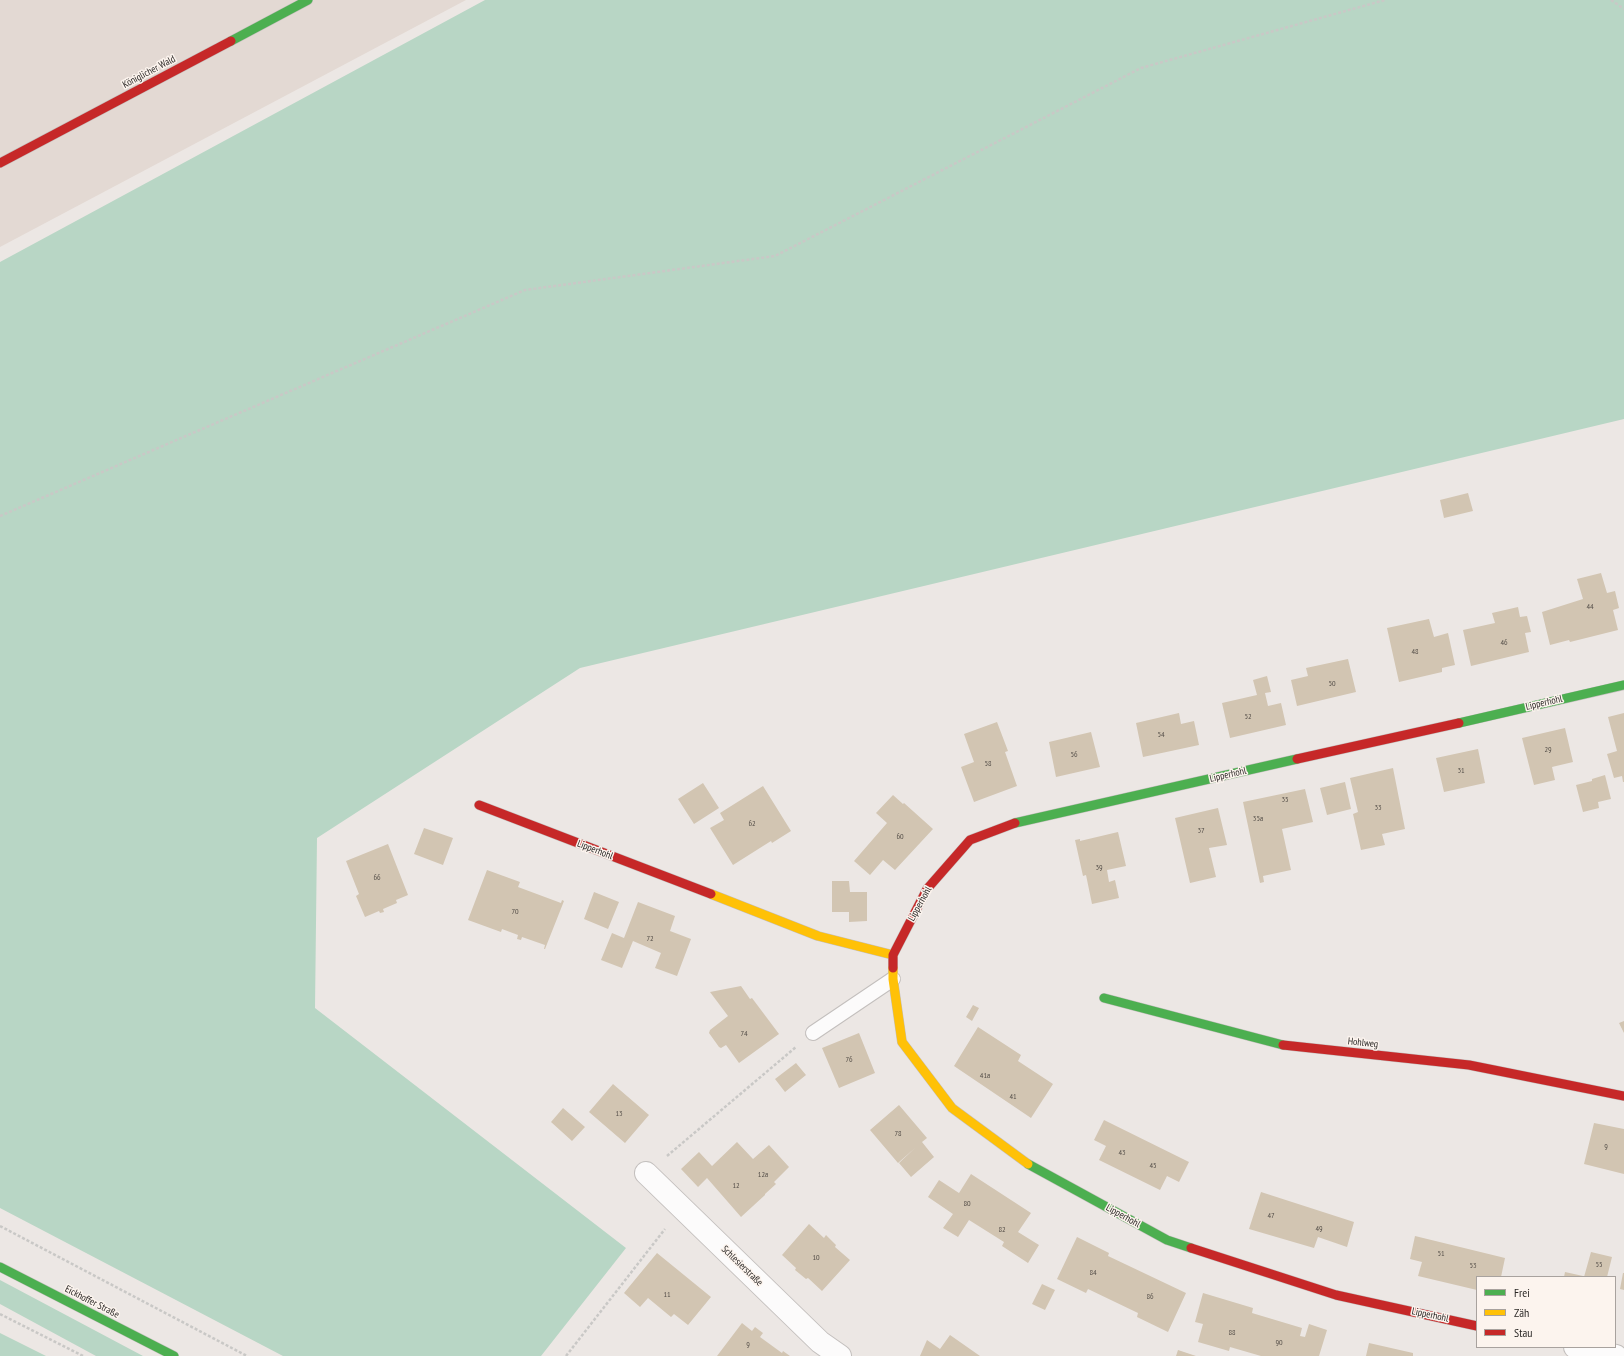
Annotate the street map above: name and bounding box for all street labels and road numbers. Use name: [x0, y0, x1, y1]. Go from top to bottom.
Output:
street label: Königlicher Wald: [120, 53, 178, 91]
street label: Lipperhohl: [1524, 693, 1564, 713]
street label: Lipperhohl: [1208, 765, 1248, 785]
street label: Lipperhohl: [575, 838, 615, 862]
street label: Lipperhohl: [906, 885, 934, 923]
street label: Hohlweg: [1347, 1035, 1379, 1051]
street label: Lipperhohl: [1104, 1202, 1142, 1230]
street label: Schlesierstraße: [719, 1243, 765, 1289]
street label: Eickhoffer Straße: [63, 1283, 121, 1321]
street label: Lipperhohl: [1410, 1305, 1450, 1325]

